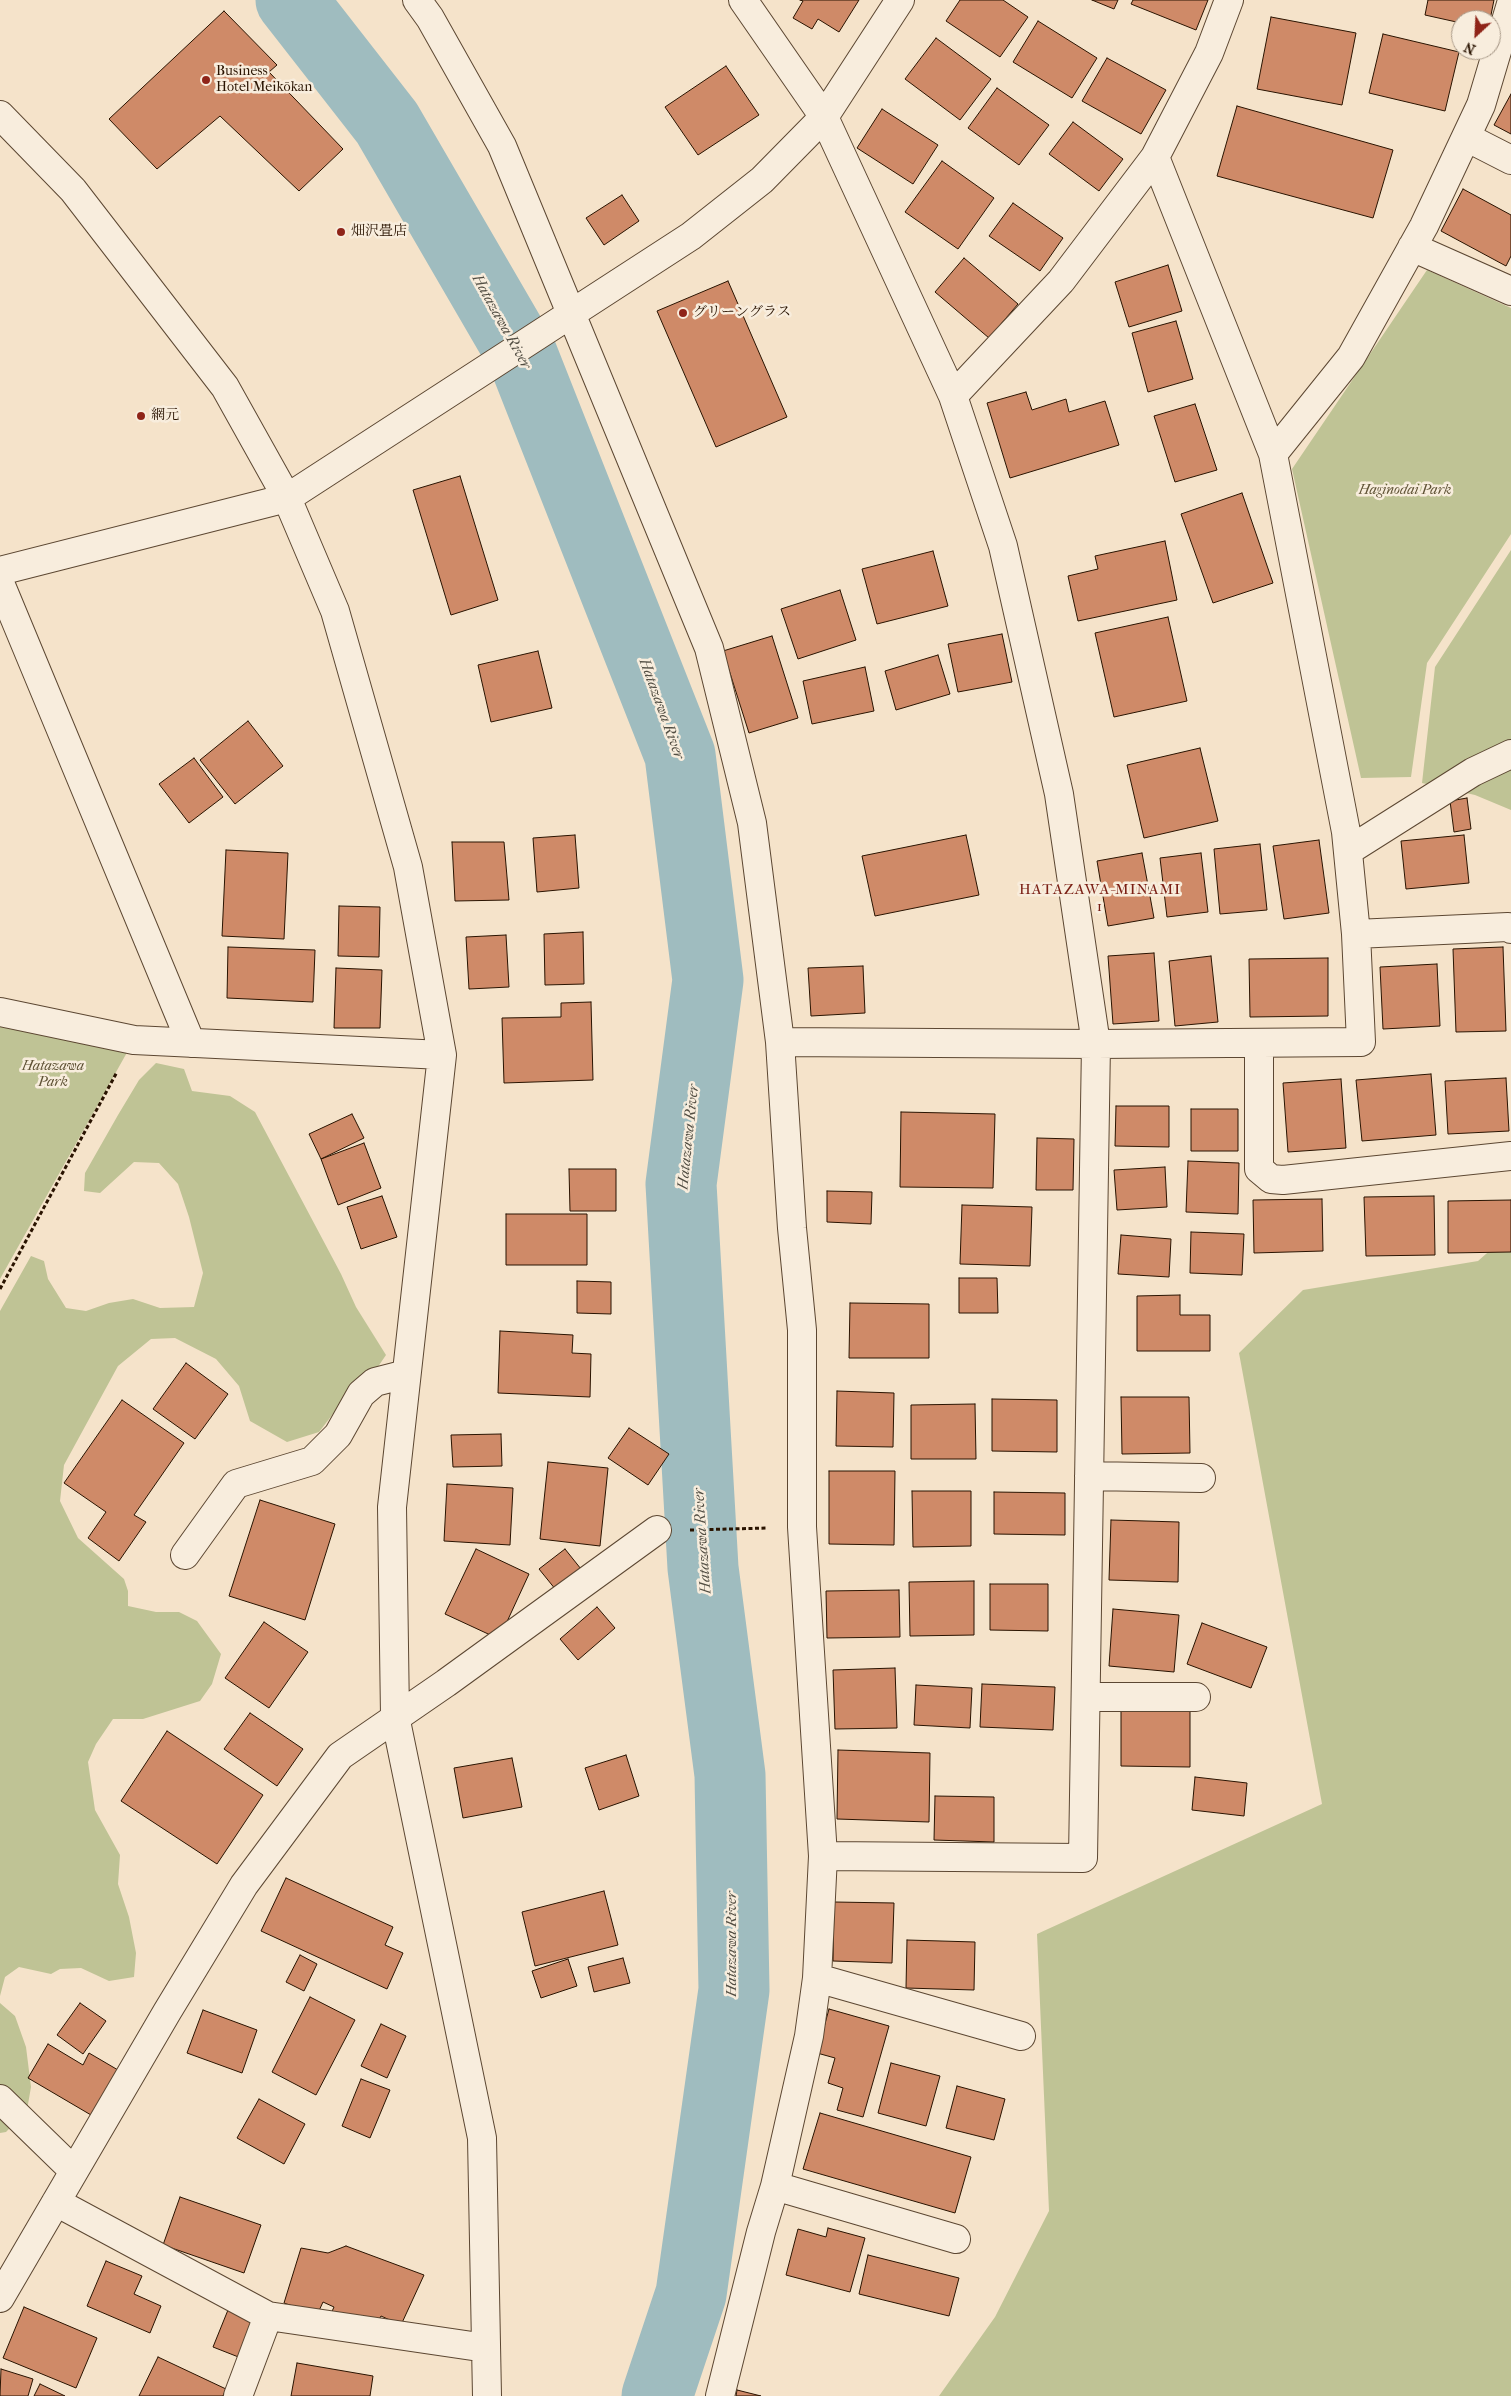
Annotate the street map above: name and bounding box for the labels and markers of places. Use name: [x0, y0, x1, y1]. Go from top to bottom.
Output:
place label: Business Hotel Meikōkan: [216, 64, 312, 96]
marker: Business Hotel Meikōkan: [200, 74, 212, 86]
place label: 畑沢畳店: [351, 224, 407, 240]
marker: 畑沢畳店: [335, 226, 347, 238]
place label: グリーングラス: [693, 305, 791, 321]
marker: グリーングラス: [677, 307, 689, 319]
place label: 網元: [151, 408, 179, 424]
marker: 網元: [135, 410, 147, 422]

